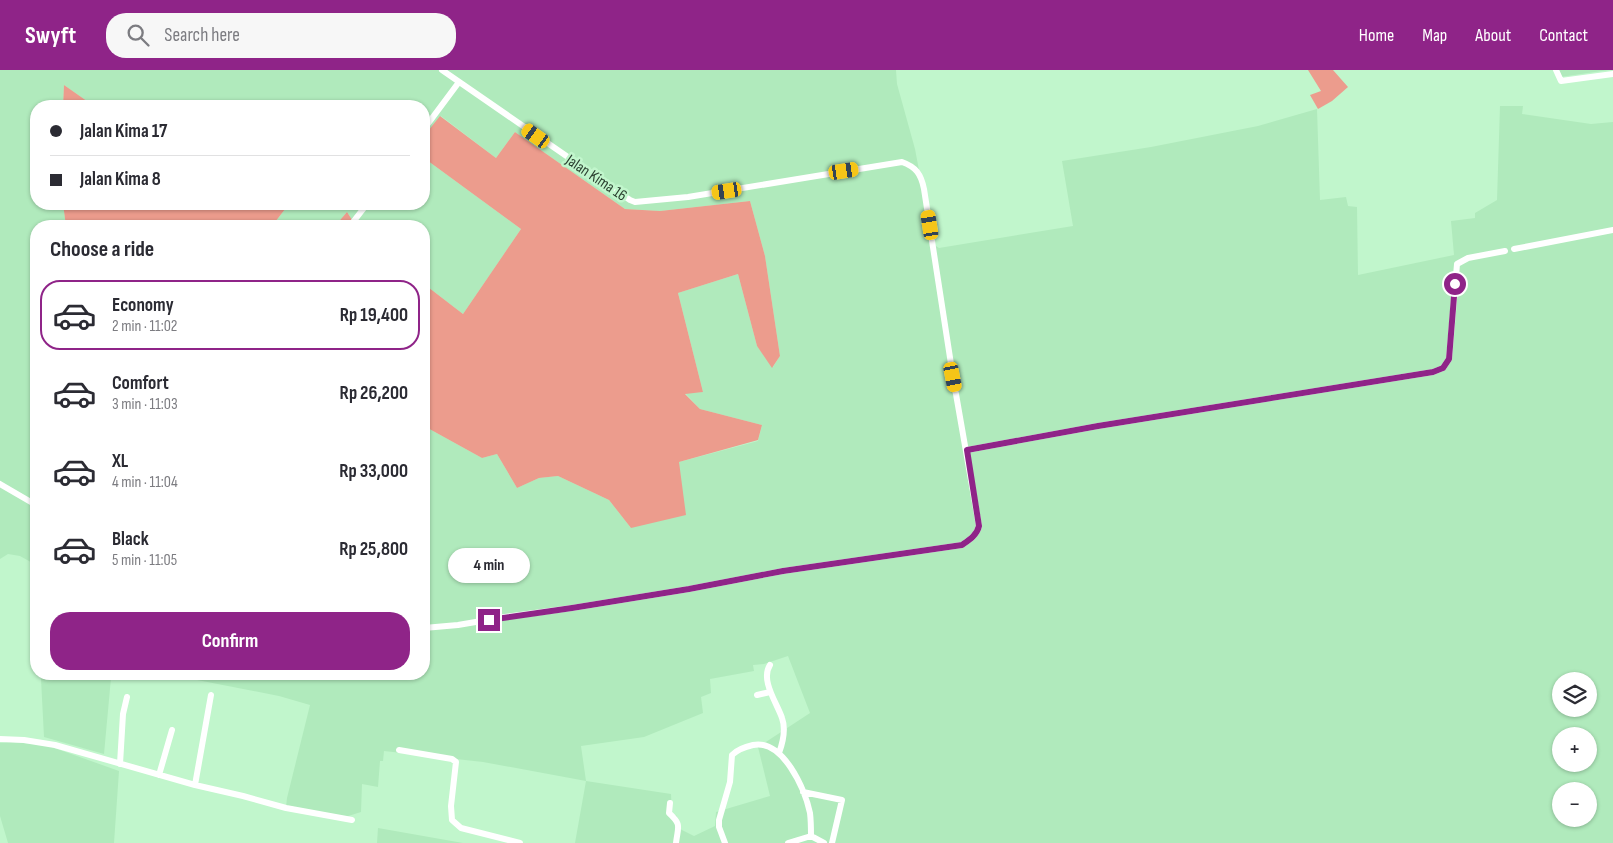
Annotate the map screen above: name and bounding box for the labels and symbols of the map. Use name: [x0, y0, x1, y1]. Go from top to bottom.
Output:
car: [519, 121, 552, 151]
street label: Jalan Kima 16: [561, 150, 630, 206]
car: [828, 161, 859, 181]
car: [711, 181, 742, 201]
car: [920, 209, 939, 241]
route start: [1444, 273, 1466, 295]
car: [942, 361, 963, 393]
callout: 4 min: [448, 548, 530, 582]
route end: [478, 609, 500, 631]

